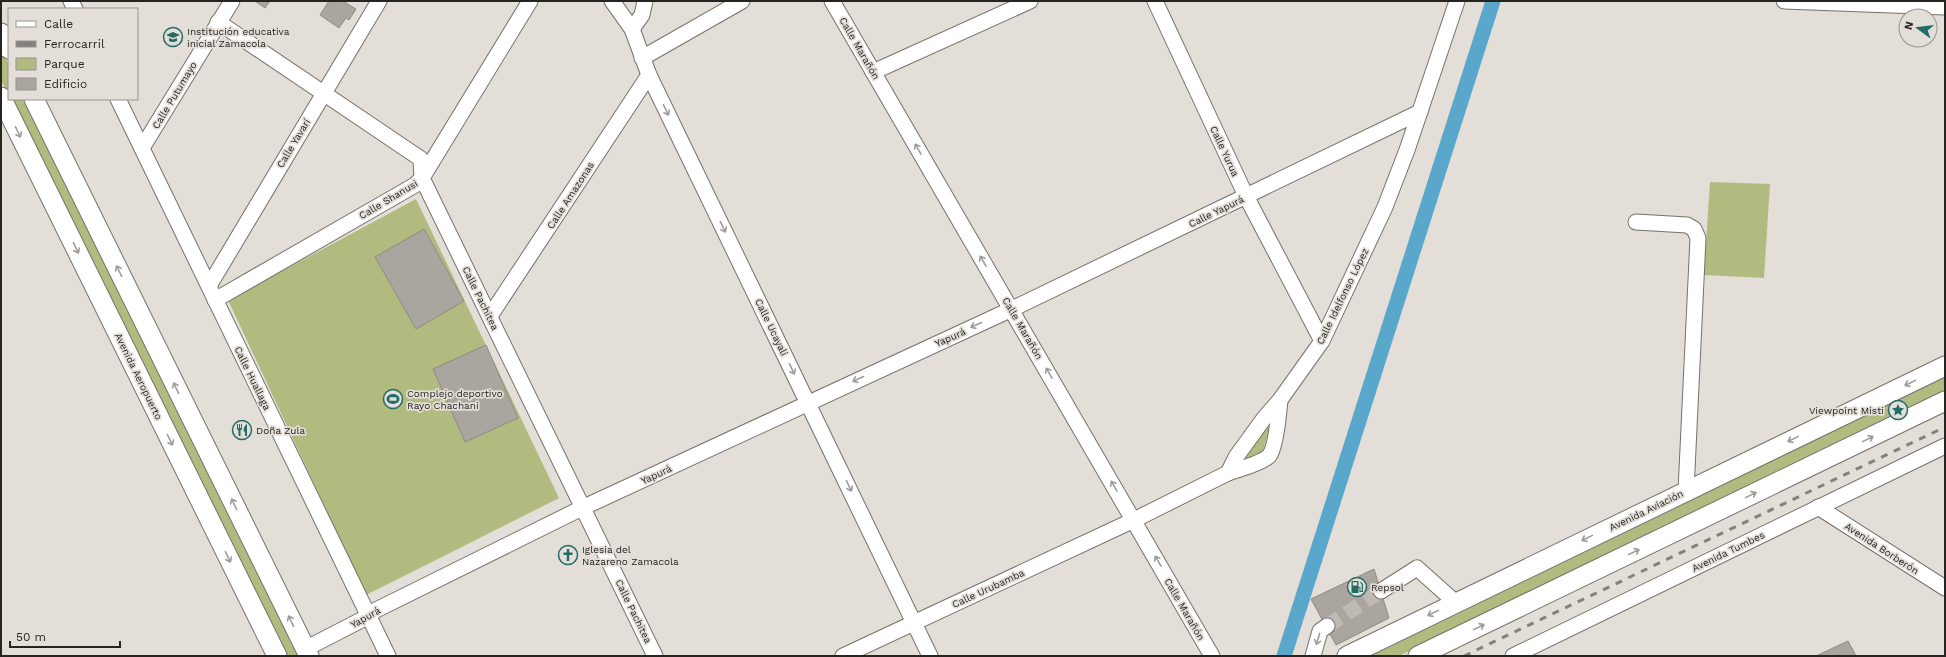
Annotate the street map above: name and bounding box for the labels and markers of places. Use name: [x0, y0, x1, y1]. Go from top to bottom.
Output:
school or university icon: Institución educativa inicial Zamacola: [162, 26, 184, 48]
place label: Institución educativa inicial Zamacola: [187, 26, 290, 49]
sports icon: Complejo deportivo Rayo Chachani: [382, 388, 404, 410]
place label: Complejo deportivo Rayo Chachani: [407, 388, 503, 411]
place icon: Viewpoint Misti: [1887, 399, 1909, 421]
place label: Viewpoint Misti: [1809, 405, 1884, 416]
restaurant icon: Doña Zula: [231, 419, 253, 441]
place label: Doña Zula: [256, 425, 306, 436]
church icon: Iglesia del Nazareno Zamacola: [557, 544, 579, 566]
place label: Iglesia del Nazareno Zamacola: [582, 544, 679, 567]
fuel station icon: Repsol: [1346, 576, 1368, 598]
place label: Repsol: [1371, 582, 1404, 593]

